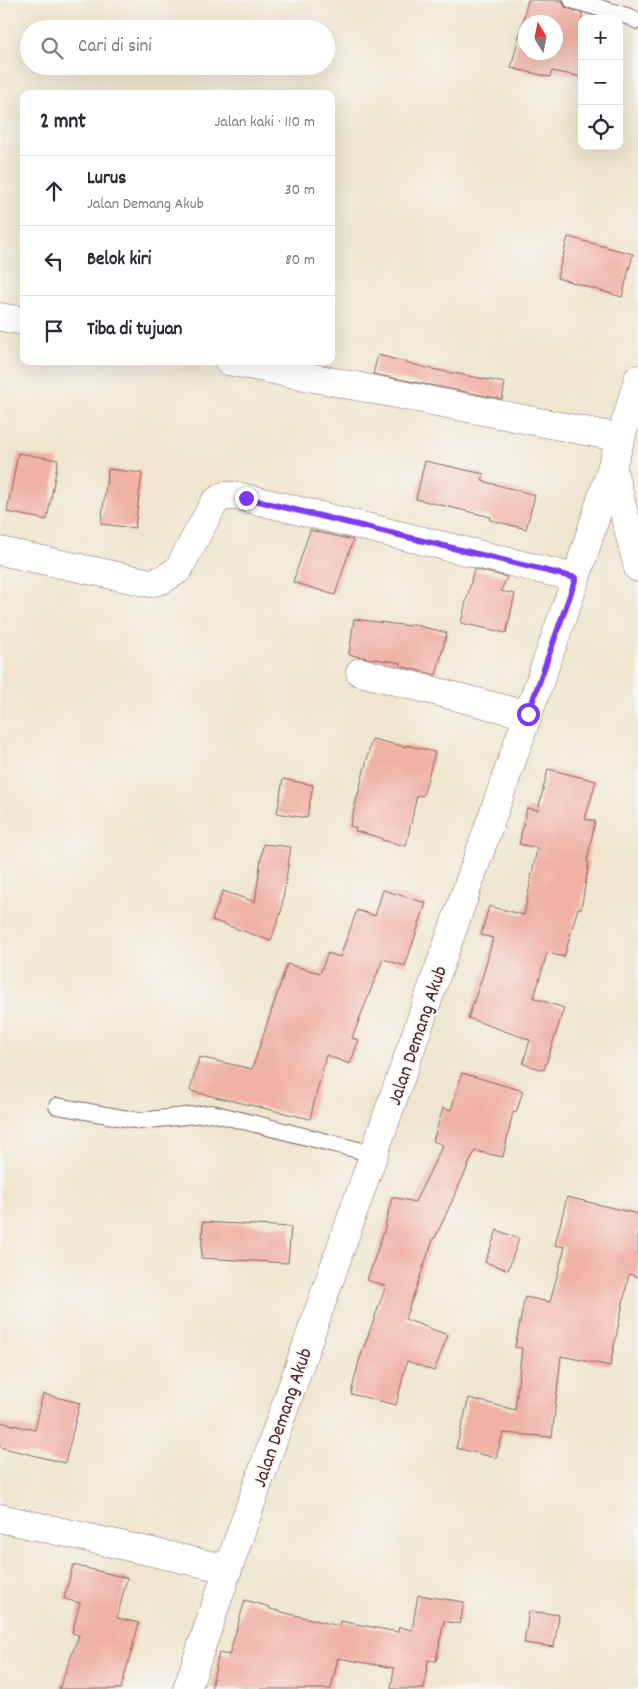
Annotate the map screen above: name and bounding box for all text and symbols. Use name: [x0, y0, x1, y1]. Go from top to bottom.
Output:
north arrow: [518, 15, 563, 60]
map controls: [578, 15, 623, 150]
button: +: [578, 15, 623, 60]
search box: [20, 20, 335, 75]
icon: search: [38, 34, 66, 62]
text: Cari di sini: [78, 34, 152, 61]
button: −: [578, 60, 623, 105]
button: locate: [578, 105, 623, 150]
text: 2 mnt: [40, 108, 86, 138]
text: Jalan kaki · 110 m: [214, 111, 315, 134]
text: Lurus: [87, 166, 126, 193]
icon: ahead: [40, 177, 68, 205]
text: 30 m: [285, 179, 315, 202]
text: Jalan Demang Akub: [87, 193, 204, 216]
icon: left: [40, 247, 68, 275]
text: Belok kiri: [87, 247, 151, 274]
text: 80 m: [285, 249, 315, 272]
icon: arrive: [40, 317, 68, 345]
text: Tiba di tujuan: [87, 317, 182, 344]
route end: [235, 487, 258, 510]
route start: [517, 703, 540, 726]
street label: Jalan Demang Akub: [382, 962, 456, 1109]
street label: Jalan Demang Akub: [247, 1344, 321, 1491]

